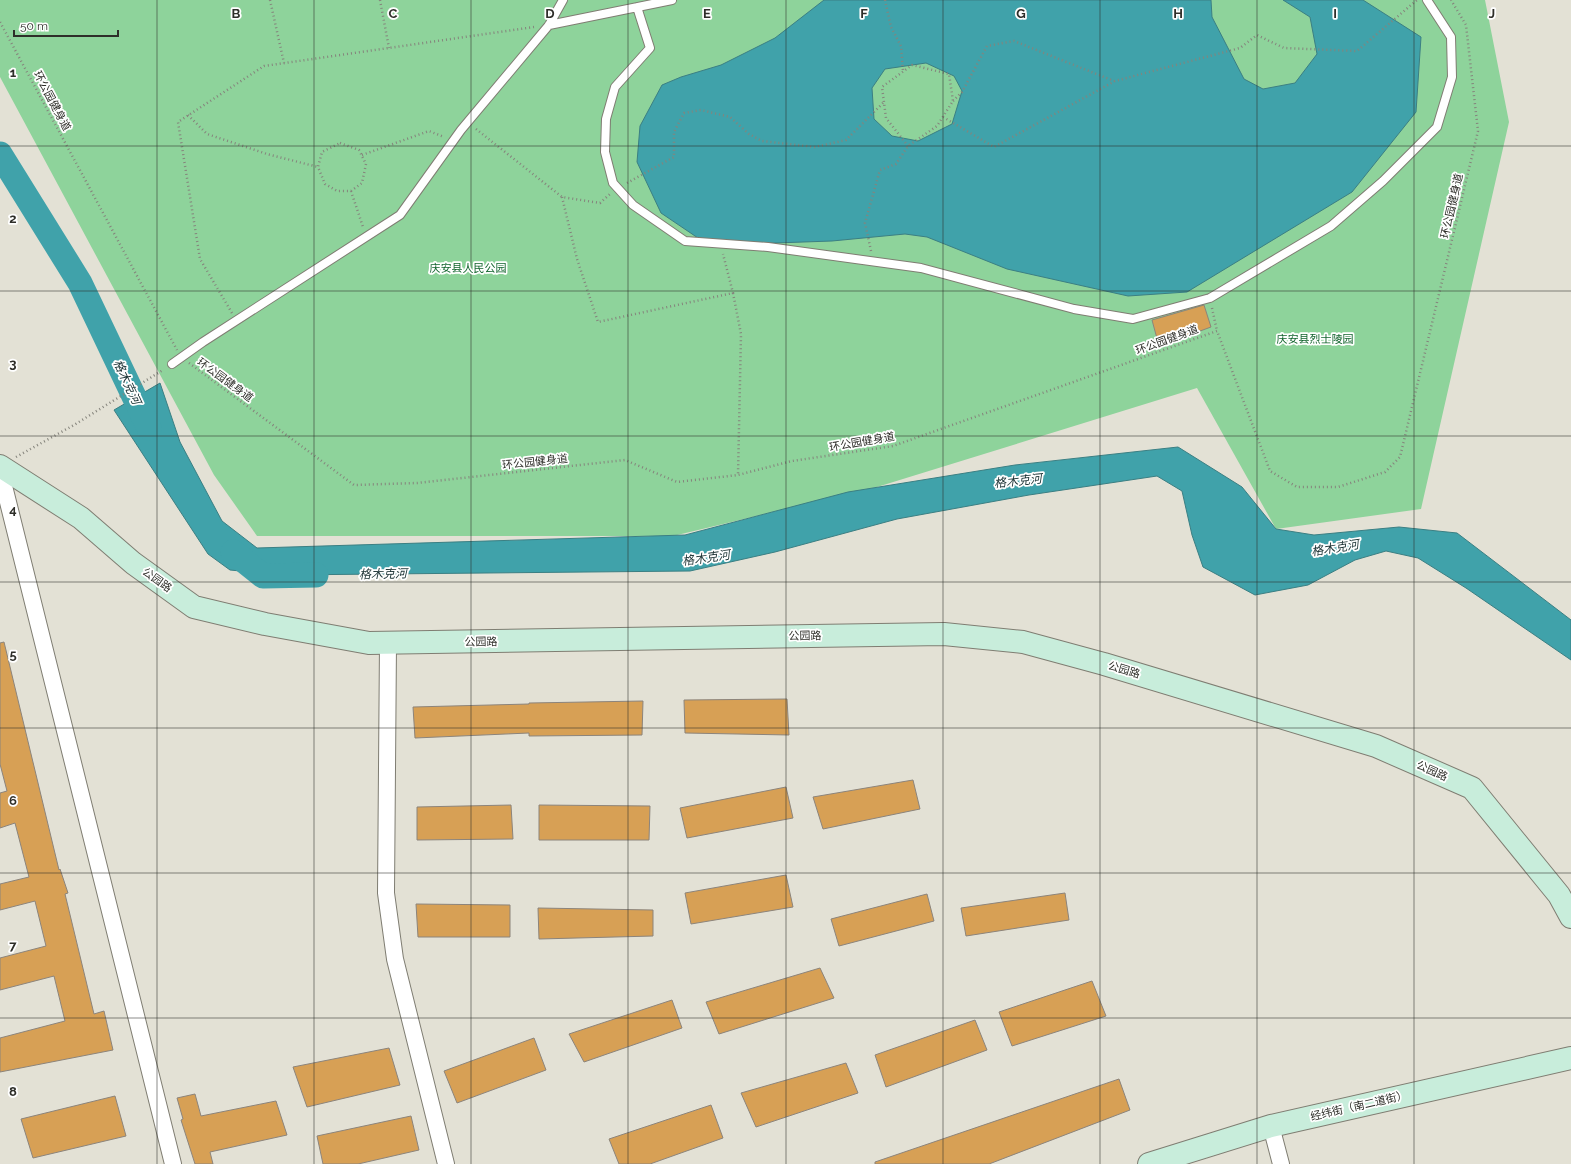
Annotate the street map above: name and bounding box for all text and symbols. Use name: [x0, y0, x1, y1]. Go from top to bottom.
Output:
text: B: [232, 6, 241, 21]
text: C: [389, 6, 398, 21]
text: D: [545, 6, 555, 21]
text: E: [703, 6, 711, 21]
text: F: [860, 6, 868, 21]
text: G: [1016, 6, 1026, 21]
text: H: [1173, 6, 1183, 21]
text: I: [1333, 6, 1337, 21]
text: J: [1489, 6, 1495, 21]
scale bar: [14, 12, 118, 38]
text: 50 m: [20, 19, 48, 33]
text: 1: [10, 65, 17, 80]
street label: 环公园健身道: [31, 69, 73, 133]
street label: 环公园健身道: [1438, 172, 1466, 240]
text: 2: [9, 211, 17, 226]
park label: 庆安县人民公园: [430, 262, 507, 275]
street label: 环公园健身道: [1134, 323, 1200, 357]
park label: 庆安县烈士陵园: [1277, 333, 1354, 346]
street label: 环公园健身道: [194, 355, 256, 405]
text: 3: [9, 356, 17, 371]
water label: 格木克河: [111, 357, 144, 409]
street label: 环公园健身道: [828, 430, 896, 454]
street label: 环公园健身道: [502, 452, 568, 472]
water label: 格木克河: [993, 471, 1045, 490]
text: 4: [9, 502, 17, 517]
water label: 格木克河: [1310, 537, 1362, 559]
water label: 格木克河: [681, 547, 733, 568]
street label: 公园路: [140, 565, 174, 595]
water label: 格木克河: [359, 567, 409, 581]
street label: 公园路: [788, 629, 822, 643]
street label: 公园路: [464, 635, 498, 649]
text: 5: [9, 647, 17, 662]
street label: 公园路: [1106, 659, 1142, 681]
street label: 公园路: [1414, 758, 1450, 784]
text: 6: [9, 793, 17, 808]
text: 7: [9, 938, 17, 953]
text: 8: [9, 1084, 17, 1099]
street label: 经纬街（南二道街）: [1309, 1089, 1409, 1123]

